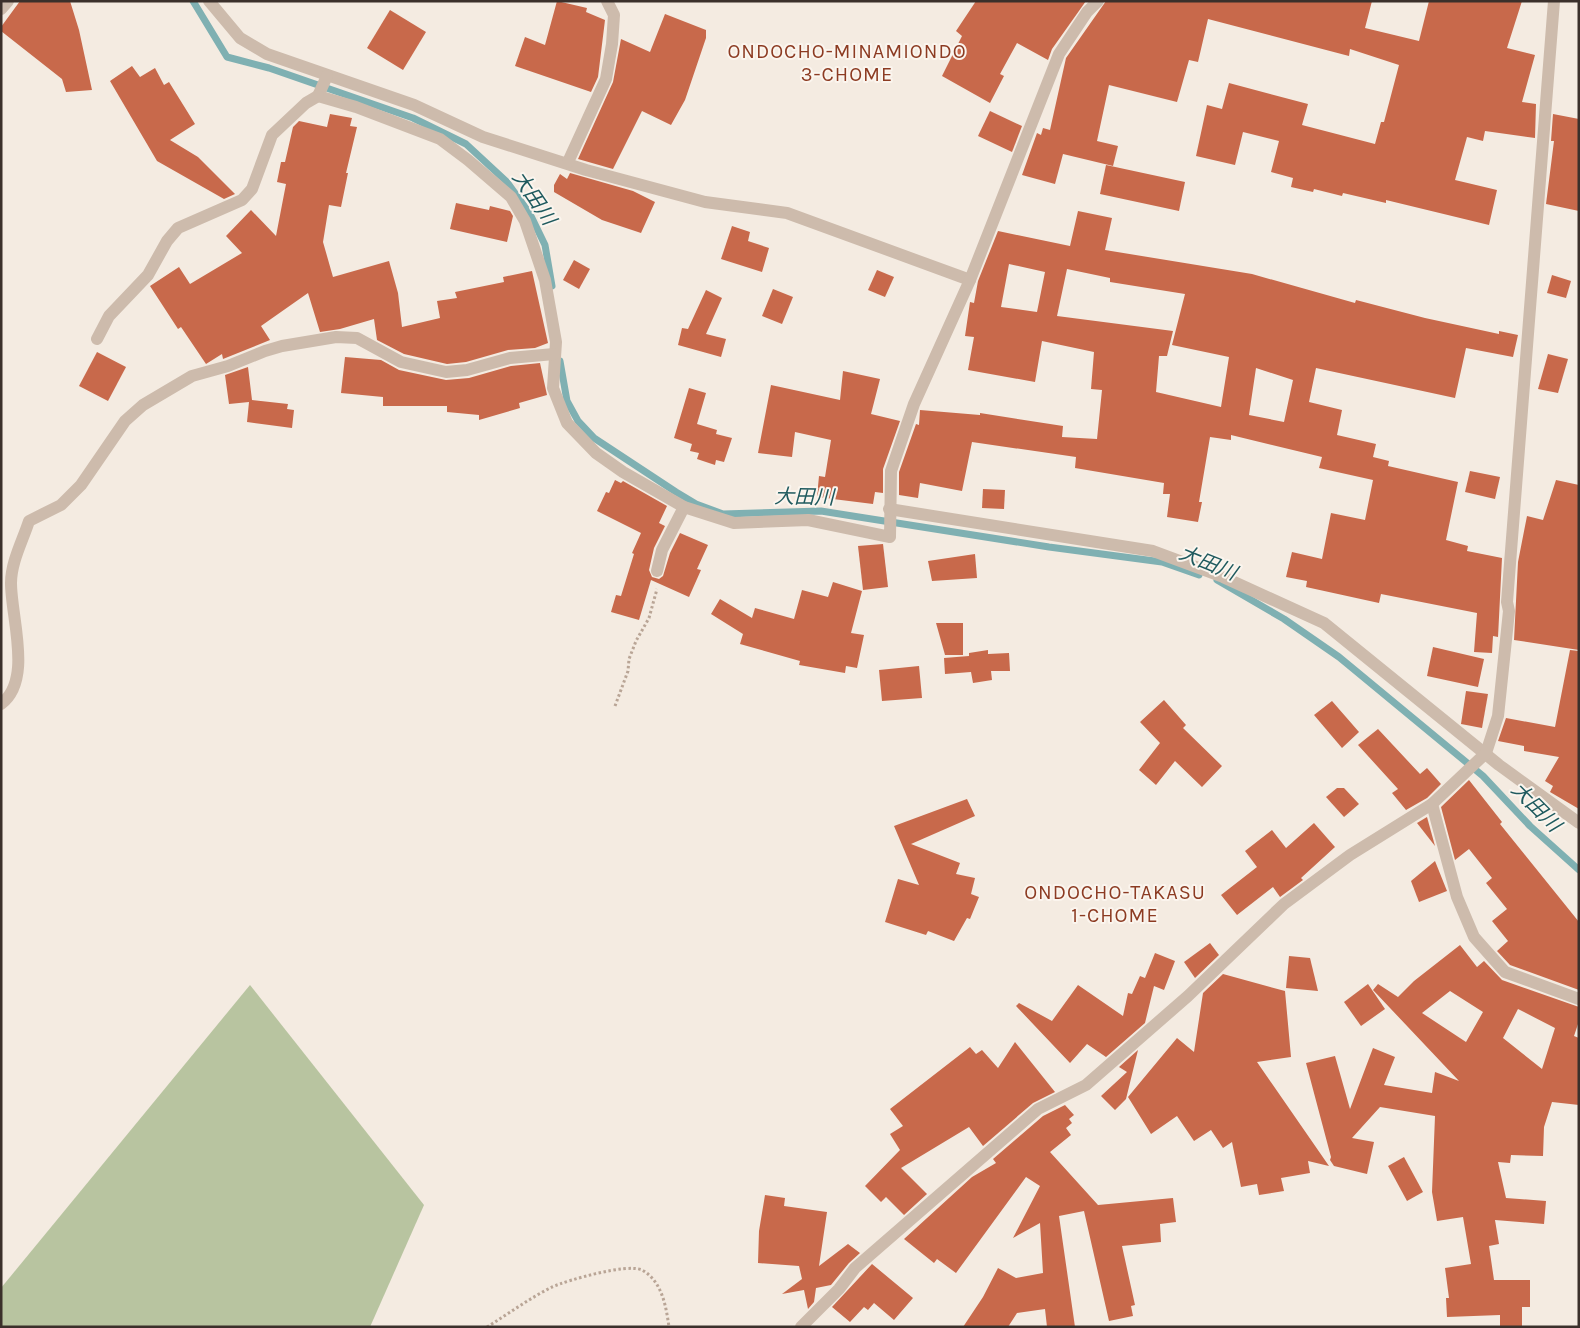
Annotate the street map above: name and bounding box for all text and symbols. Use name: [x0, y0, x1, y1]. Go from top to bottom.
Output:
district label: ONDOCHO-MINAMIONDO 3-CHOME: [727, 40, 967, 86]
water label: 大田川: [508, 167, 561, 231]
water label: 大田川: [774, 485, 836, 509]
water label: 大田川: [1176, 541, 1242, 586]
water label: 大田川: [1507, 778, 1567, 838]
district label: ONDOCHO-TAKASU 1-CHOME: [1024, 881, 1206, 927]

